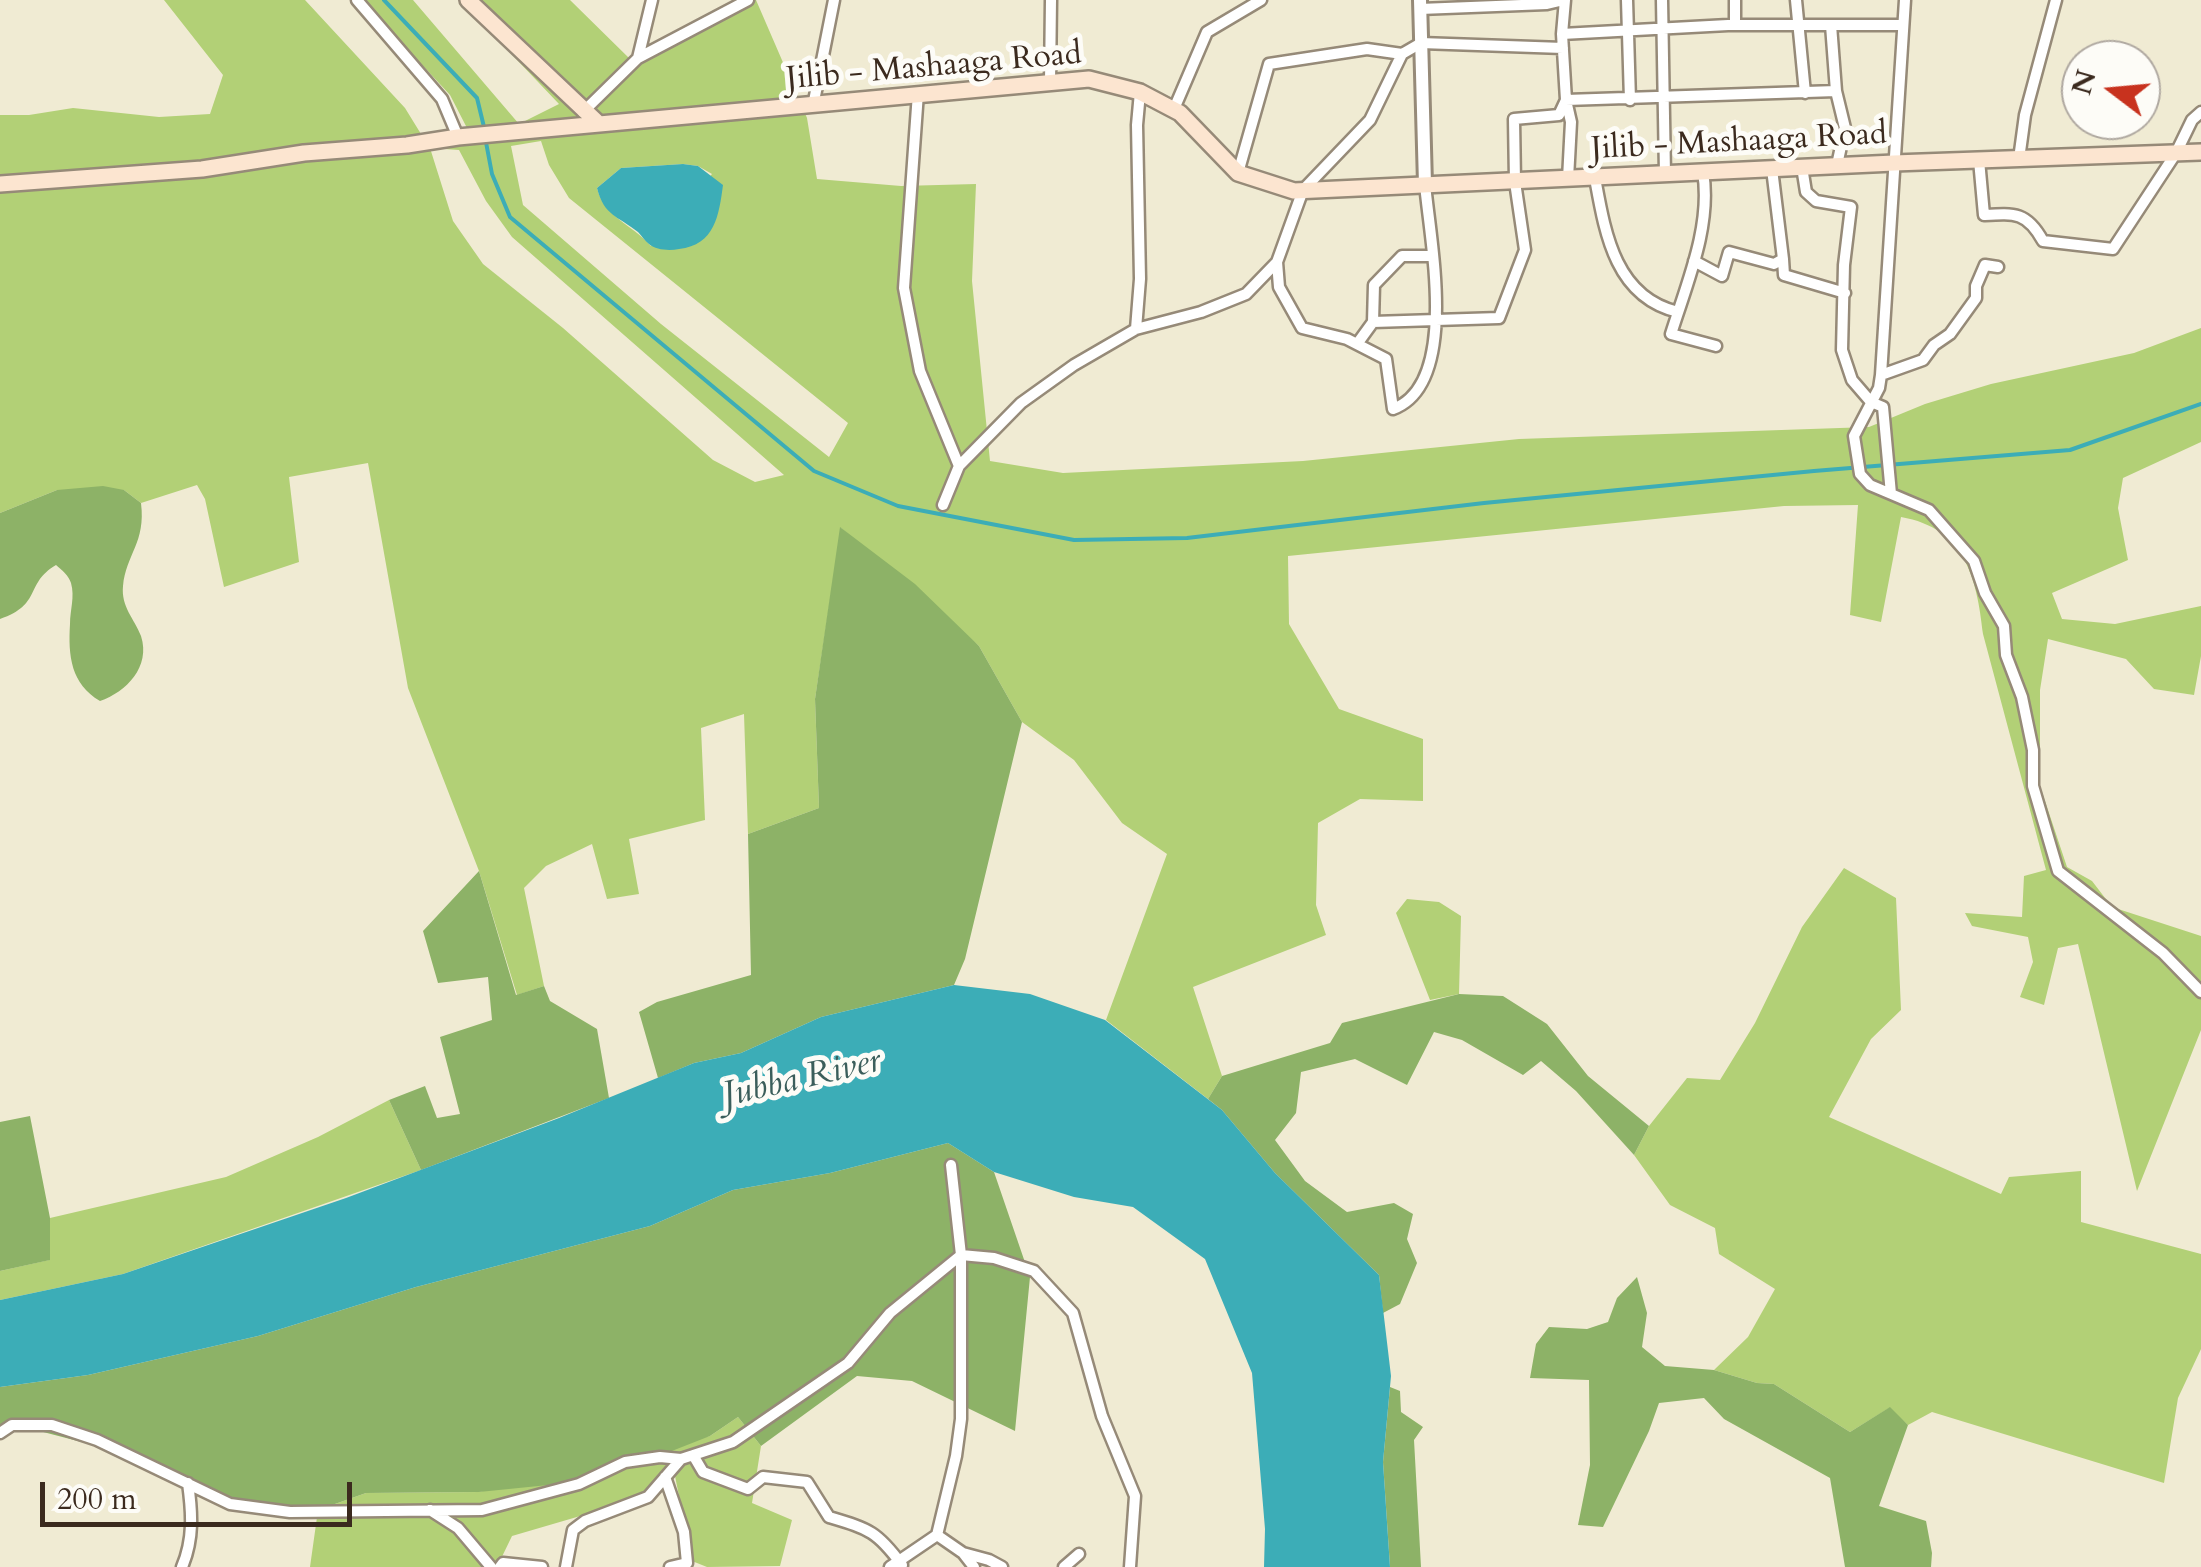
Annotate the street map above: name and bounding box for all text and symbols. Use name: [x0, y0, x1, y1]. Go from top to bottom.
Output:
street label: Jilib - Mashaaga Road: [785, 36, 1083, 100]
north arrow: [2061, 40, 2161, 140]
text: N: [2062, 65, 2106, 99]
street label: Jilib - Mashaaga Road: [1590, 116, 1888, 170]
water label: Jubba River: [719, 1041, 885, 1119]
scale bar: [45, 1462, 358, 1524]
text: 200 m: [57, 1479, 137, 1520]

